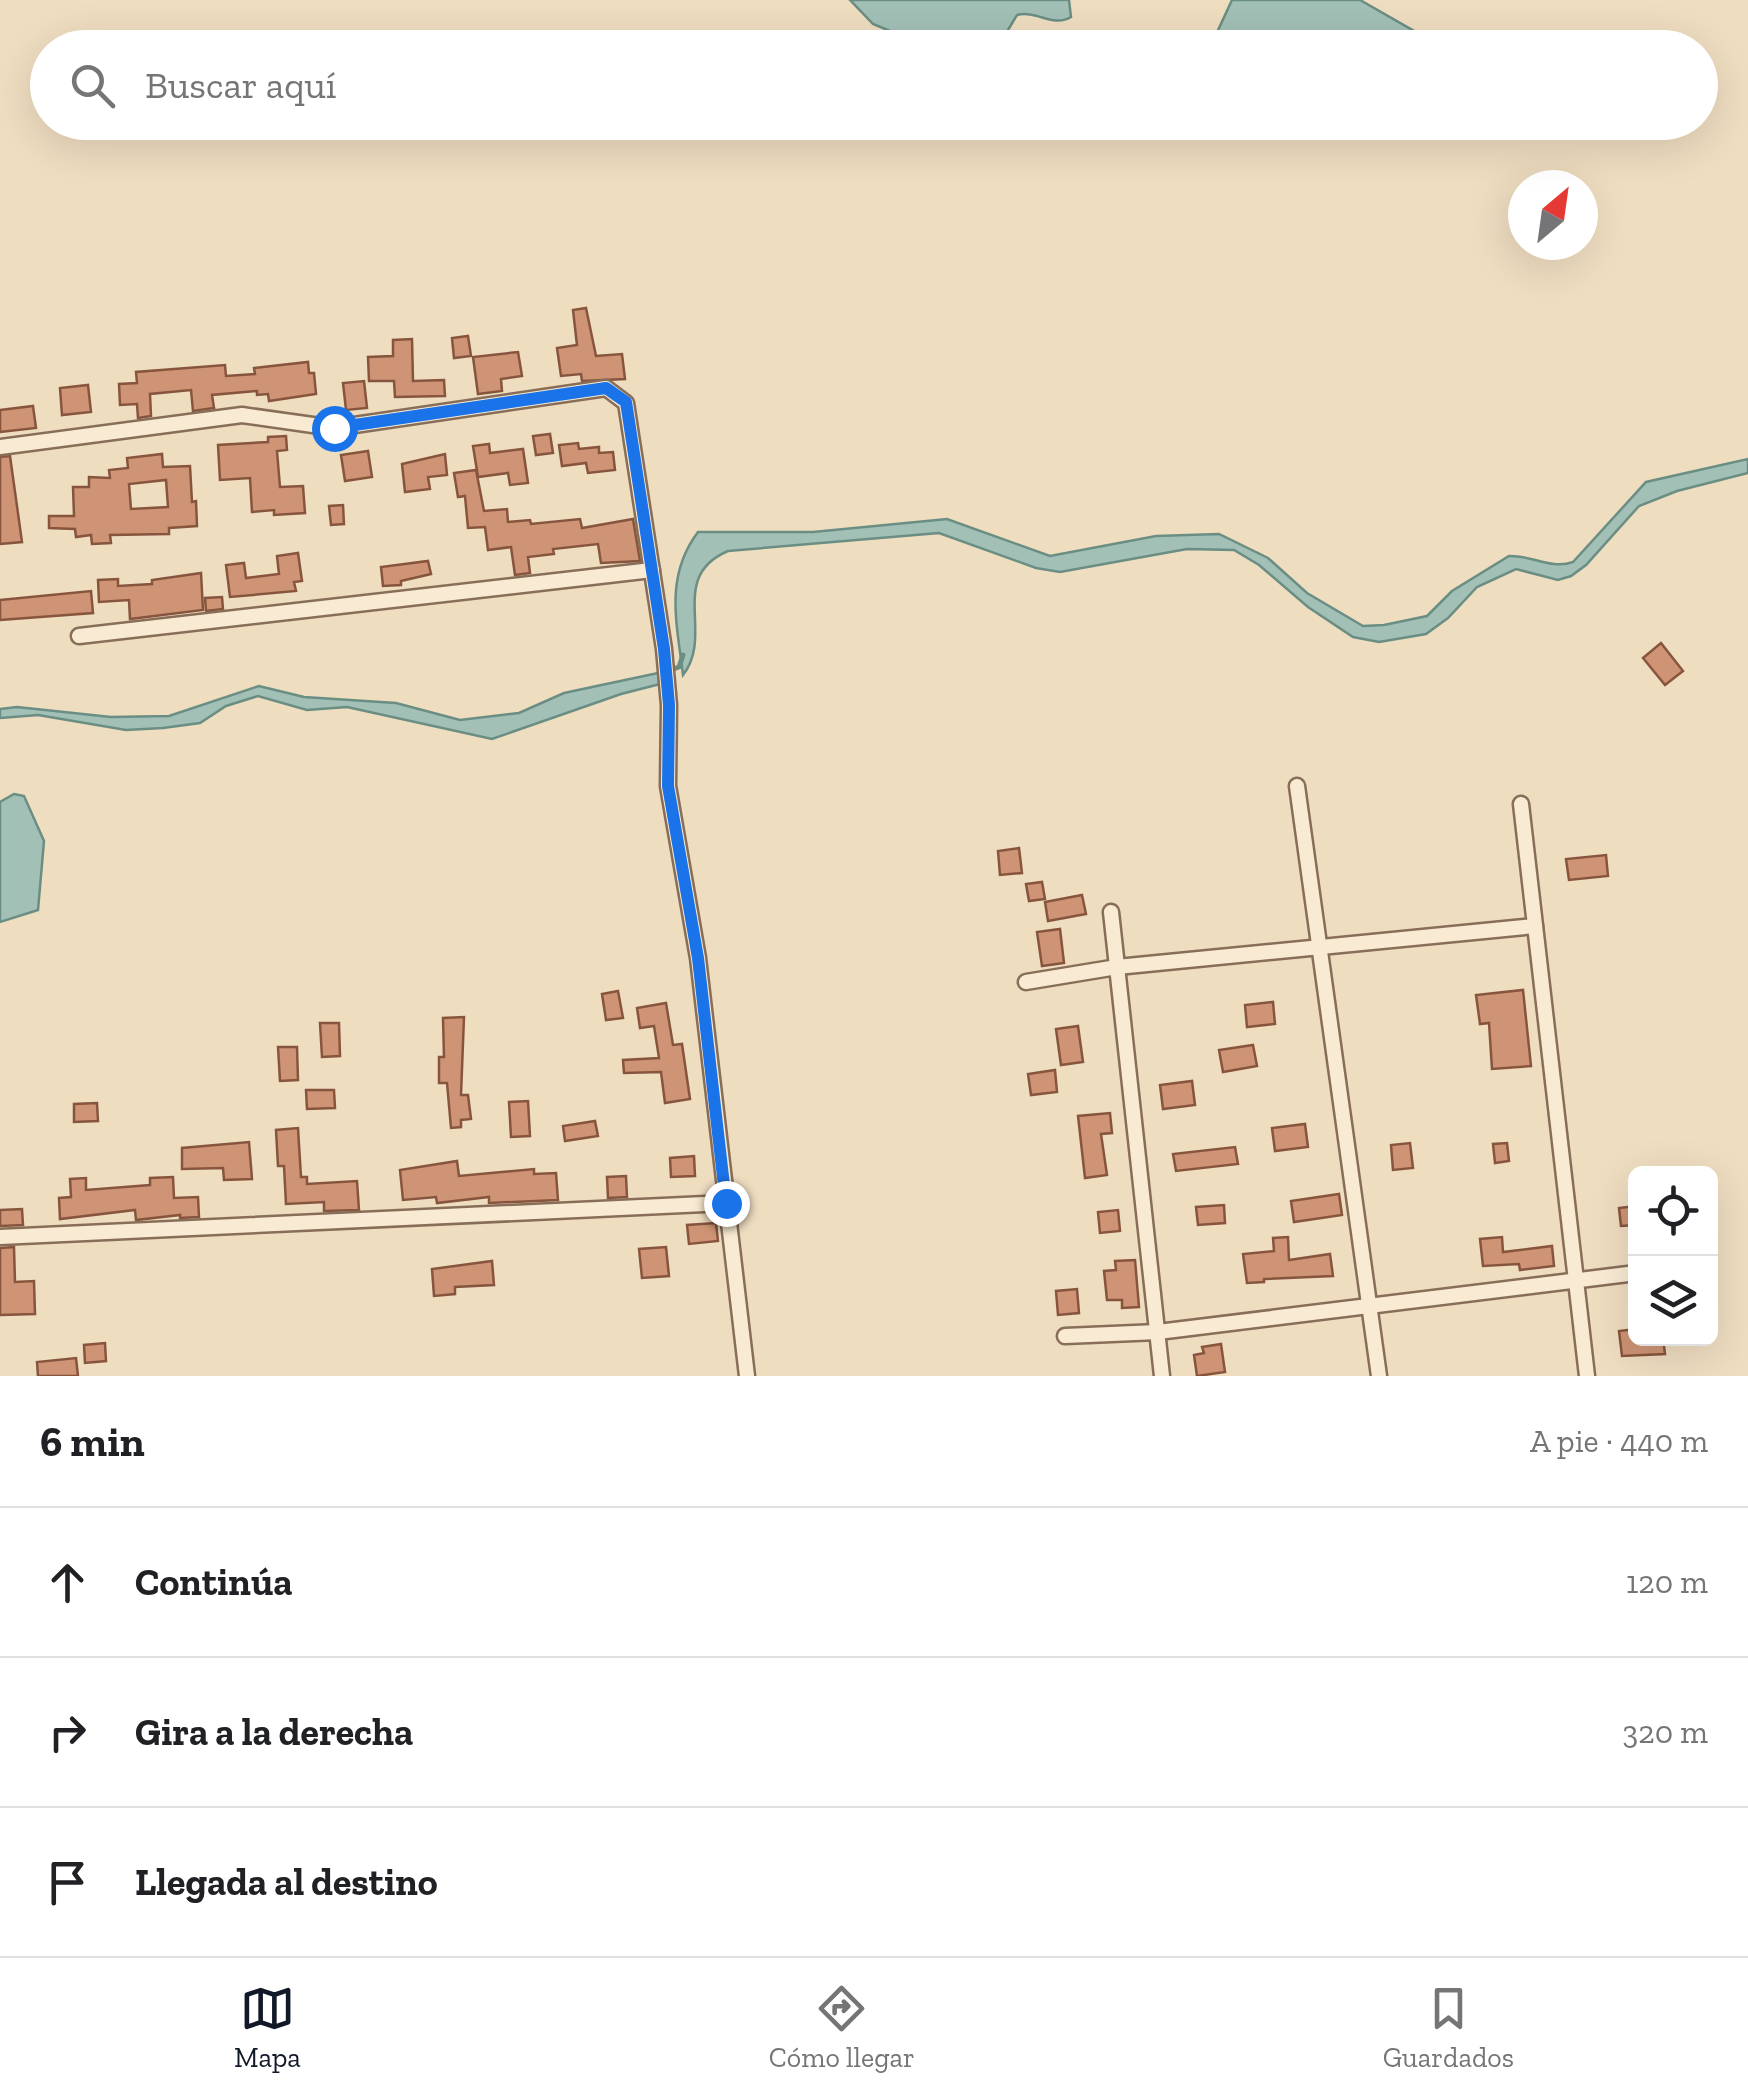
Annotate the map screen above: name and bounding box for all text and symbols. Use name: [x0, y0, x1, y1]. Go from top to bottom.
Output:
search box: [30, 30, 1718, 140]
icon: search: [65, 58, 120, 113]
text: Buscar aquí: [145, 62, 336, 108]
north arrow: [1508, 170, 1598, 260]
route start: [312, 406, 358, 452]
map controls: [1628, 1166, 1718, 1346]
button: locate: [1628, 1166, 1718, 1256]
route end: [704, 1181, 750, 1227]
button: layers: [1628, 1256, 1718, 1346]
text: 6 min: [40, 1416, 145, 1467]
text: A pie · 440 m: [1530, 1422, 1708, 1460]
icon: ahead: [40, 1555, 95, 1610]
text: Continúa: [135, 1559, 292, 1605]
text: 120 m: [1626, 1563, 1708, 1601]
icon: right: [40, 1705, 95, 1760]
text: Gira a la derecha: [135, 1709, 413, 1755]
text: 320 m: [1623, 1713, 1708, 1751]
icon: arrive: [40, 1855, 95, 1910]
text: Llegada al destino: [135, 1859, 438, 1905]
tab: Mapa: [234, 1981, 301, 2074]
tab: Cómo llegar: [769, 1981, 915, 2074]
tab: Guardados: [1383, 1981, 1514, 2074]

